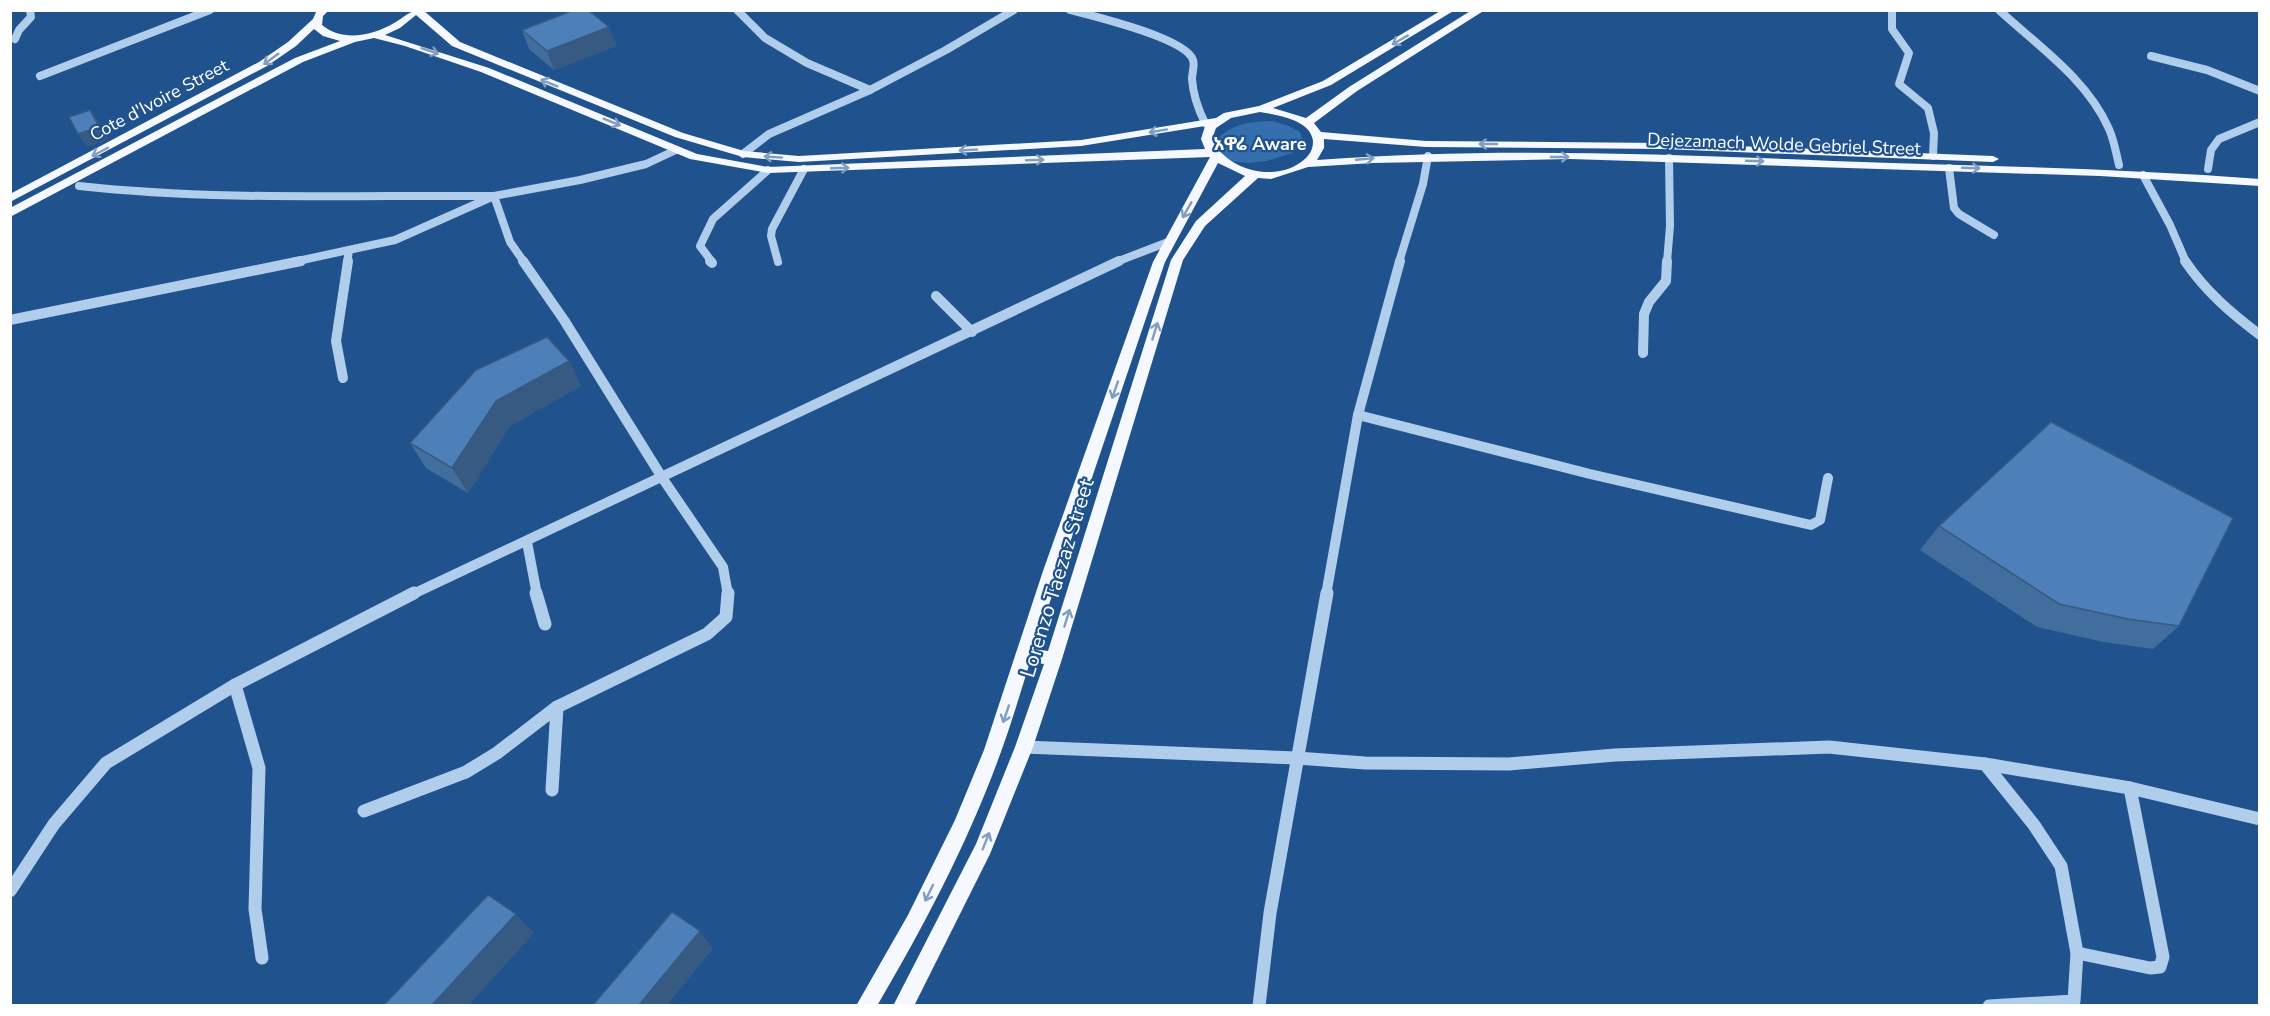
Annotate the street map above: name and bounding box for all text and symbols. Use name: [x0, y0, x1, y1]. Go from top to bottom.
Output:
one-way arrow: [1392, 34, 1409, 46]
one-way arrow: [420, 46, 439, 57]
one-way arrow: [264, 52, 280, 65]
street label: Cote d'Ivoire Street: [85, 53, 233, 147]
one-way arrow: [540, 77, 559, 88]
one-way arrow: [602, 117, 620, 128]
one-way arrow: [1149, 126, 1169, 137]
street label: Dejezamach Wolde Gebriel Street: [1647, 127, 1922, 161]
district label: አዋሬ Aware: [1214, 132, 1307, 156]
one-way arrow: [1478, 138, 1498, 150]
one-way arrow: [958, 145, 978, 156]
one-way arrow: [92, 146, 109, 158]
one-way arrow: [1550, 151, 1570, 163]
one-way arrow: [763, 152, 783, 163]
one-way arrow: [1355, 153, 1375, 164]
one-way arrow: [1025, 155, 1045, 166]
one-way arrow: [1745, 155, 1765, 166]
one-way arrow: [830, 163, 850, 174]
one-way arrow: [1960, 163, 1980, 174]
one-way arrow: [1181, 201, 1193, 218]
one-way arrow: [1150, 322, 1161, 341]
one-way arrow: [1108, 380, 1119, 399]
street label: Lorenzo Taezaz Street: [1013, 475, 1101, 681]
one-way arrow: [1062, 609, 1073, 628]
one-way arrow: [1000, 704, 1011, 723]
one-way arrow: [981, 832, 992, 850]
one-way arrow: [922, 884, 934, 902]

